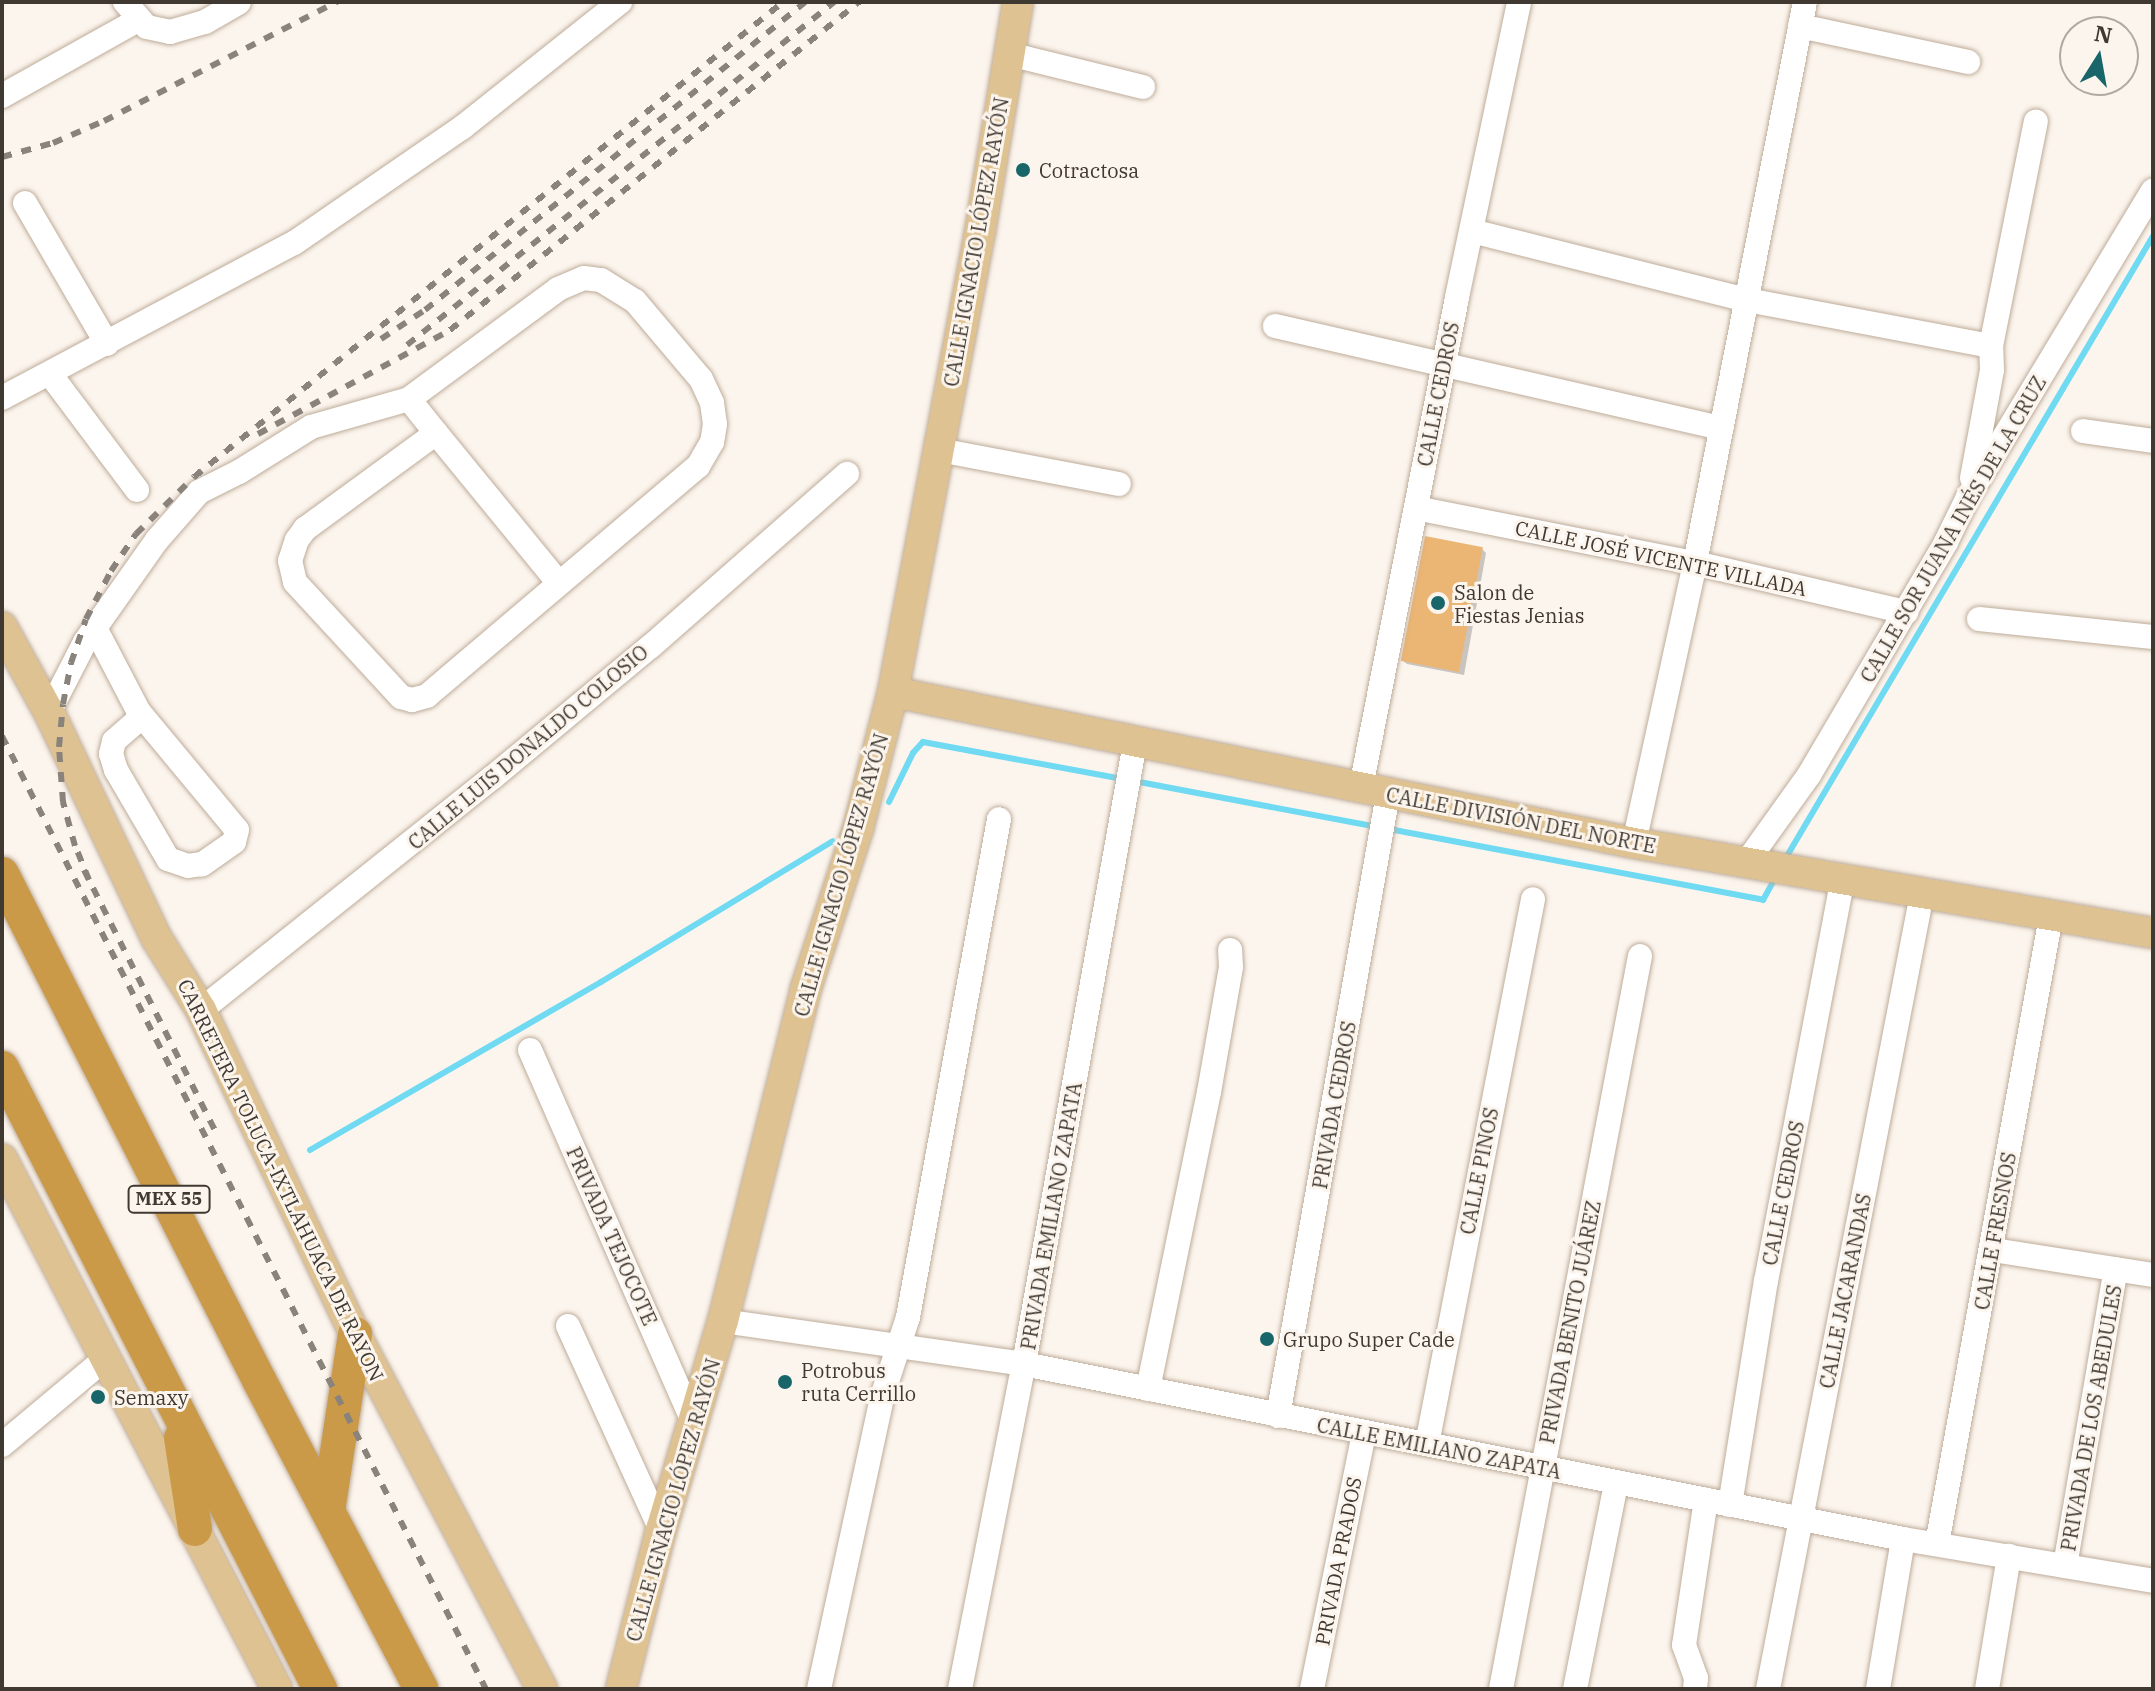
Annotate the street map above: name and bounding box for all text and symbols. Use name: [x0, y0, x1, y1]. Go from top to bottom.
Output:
north arrow: [2059, 16, 2139, 96]
text: N: [2092, 18, 2115, 50]
street label: CALLE IGNACIO LÓPEZ RAYÓN: [939, 96, 1013, 388]
place label: Cotractosa: [1039, 158, 1139, 182]
marker: Cotractosa: [1014, 161, 1032, 179]
street label: CALLE CEDROS: [1412, 320, 1464, 468]
street label: CALLE SOR JUANA INÉS DE LA CRUZ: [1855, 371, 2051, 687]
street label: CALLE JOSÉ VICENTE VILLADA: [1513, 515, 1809, 601]
place label: Salon de Fiestas Jenias: [1454, 580, 1584, 627]
marker: Salon de Fiestas Jenias: [1429, 594, 1447, 612]
street label: CALLE LUIS DONALDO COLOSIO: [403, 640, 653, 854]
street label: CALLE IGNACIO LÓPEZ RAYÓN: [789, 731, 893, 1019]
street label: CALLE DIVISIÓN DEL NORTE: [1384, 782, 1658, 858]
street label: CARRETERA TOLUCA-IXTLAHUACA DE RAYON: [173, 975, 389, 1385]
street label: PRIVADA CEDROS: [1307, 1019, 1361, 1191]
street label: PRIVADA EMILIANO ZAPATA: [1016, 1080, 1086, 1352]
street label: CALLE PINOS: [1455, 1106, 1503, 1236]
street label: CALLE CEDROS: [1757, 1119, 1809, 1267]
street label: PRIVADA TEJOCOTE: [562, 1143, 662, 1329]
street label: CALLE FRESNOS: [1969, 1150, 2021, 1312]
road number: MEX 55: [127, 1185, 211, 1213]
street label: CALLE JACARANDAS: [1814, 1192, 1876, 1390]
street label: PRIVADA BENITO JUÁREZ: [1535, 1198, 1605, 1446]
street label: PRIVADA DE LOS ABEDULES: [2056, 1283, 2126, 1553]
place label: Grupo Super Cade: [1283, 1327, 1455, 1351]
marker: Grupo Super Cade: [1258, 1330, 1276, 1348]
street label: CALLE IGNACIO LÓPEZ RAYÓN: [621, 1356, 725, 1644]
place label: Potrobus ruta Cerrillo: [801, 1358, 916, 1405]
marker: Potrobus ruta Cerrillo: [776, 1373, 794, 1391]
place label: Semaxy: [114, 1385, 188, 1409]
marker: Semaxy: [89, 1388, 107, 1406]
street label: CALLE EMILIANO ZAPATA: [1315, 1413, 1563, 1483]
street label: PRIVADA PRADOS: [1310, 1475, 1366, 1647]

